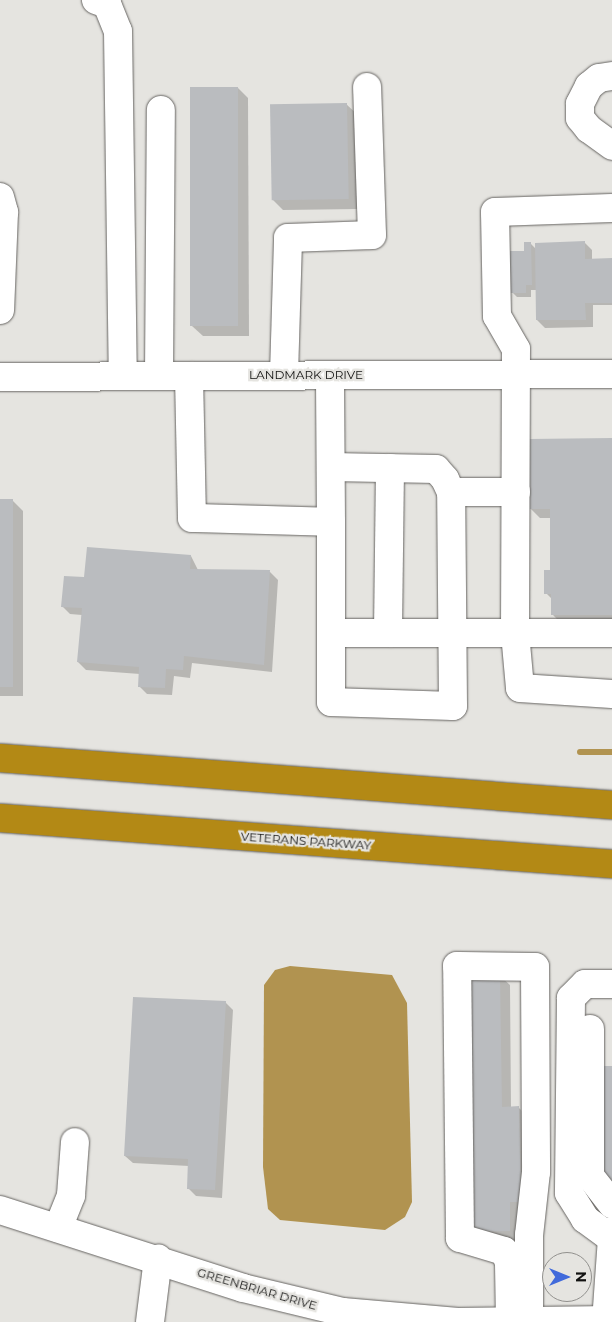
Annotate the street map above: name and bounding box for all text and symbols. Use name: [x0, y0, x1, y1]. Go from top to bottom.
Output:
street label: LANDMARK DRIVE: [249, 368, 363, 382]
street label: VETERANS PARKWAY: [240, 829, 372, 853]
north arrow: [542, 1252, 592, 1302]
street label: GREENBRIAR DRIVE: [196, 1265, 318, 1313]
text: N: [572, 1271, 590, 1283]

